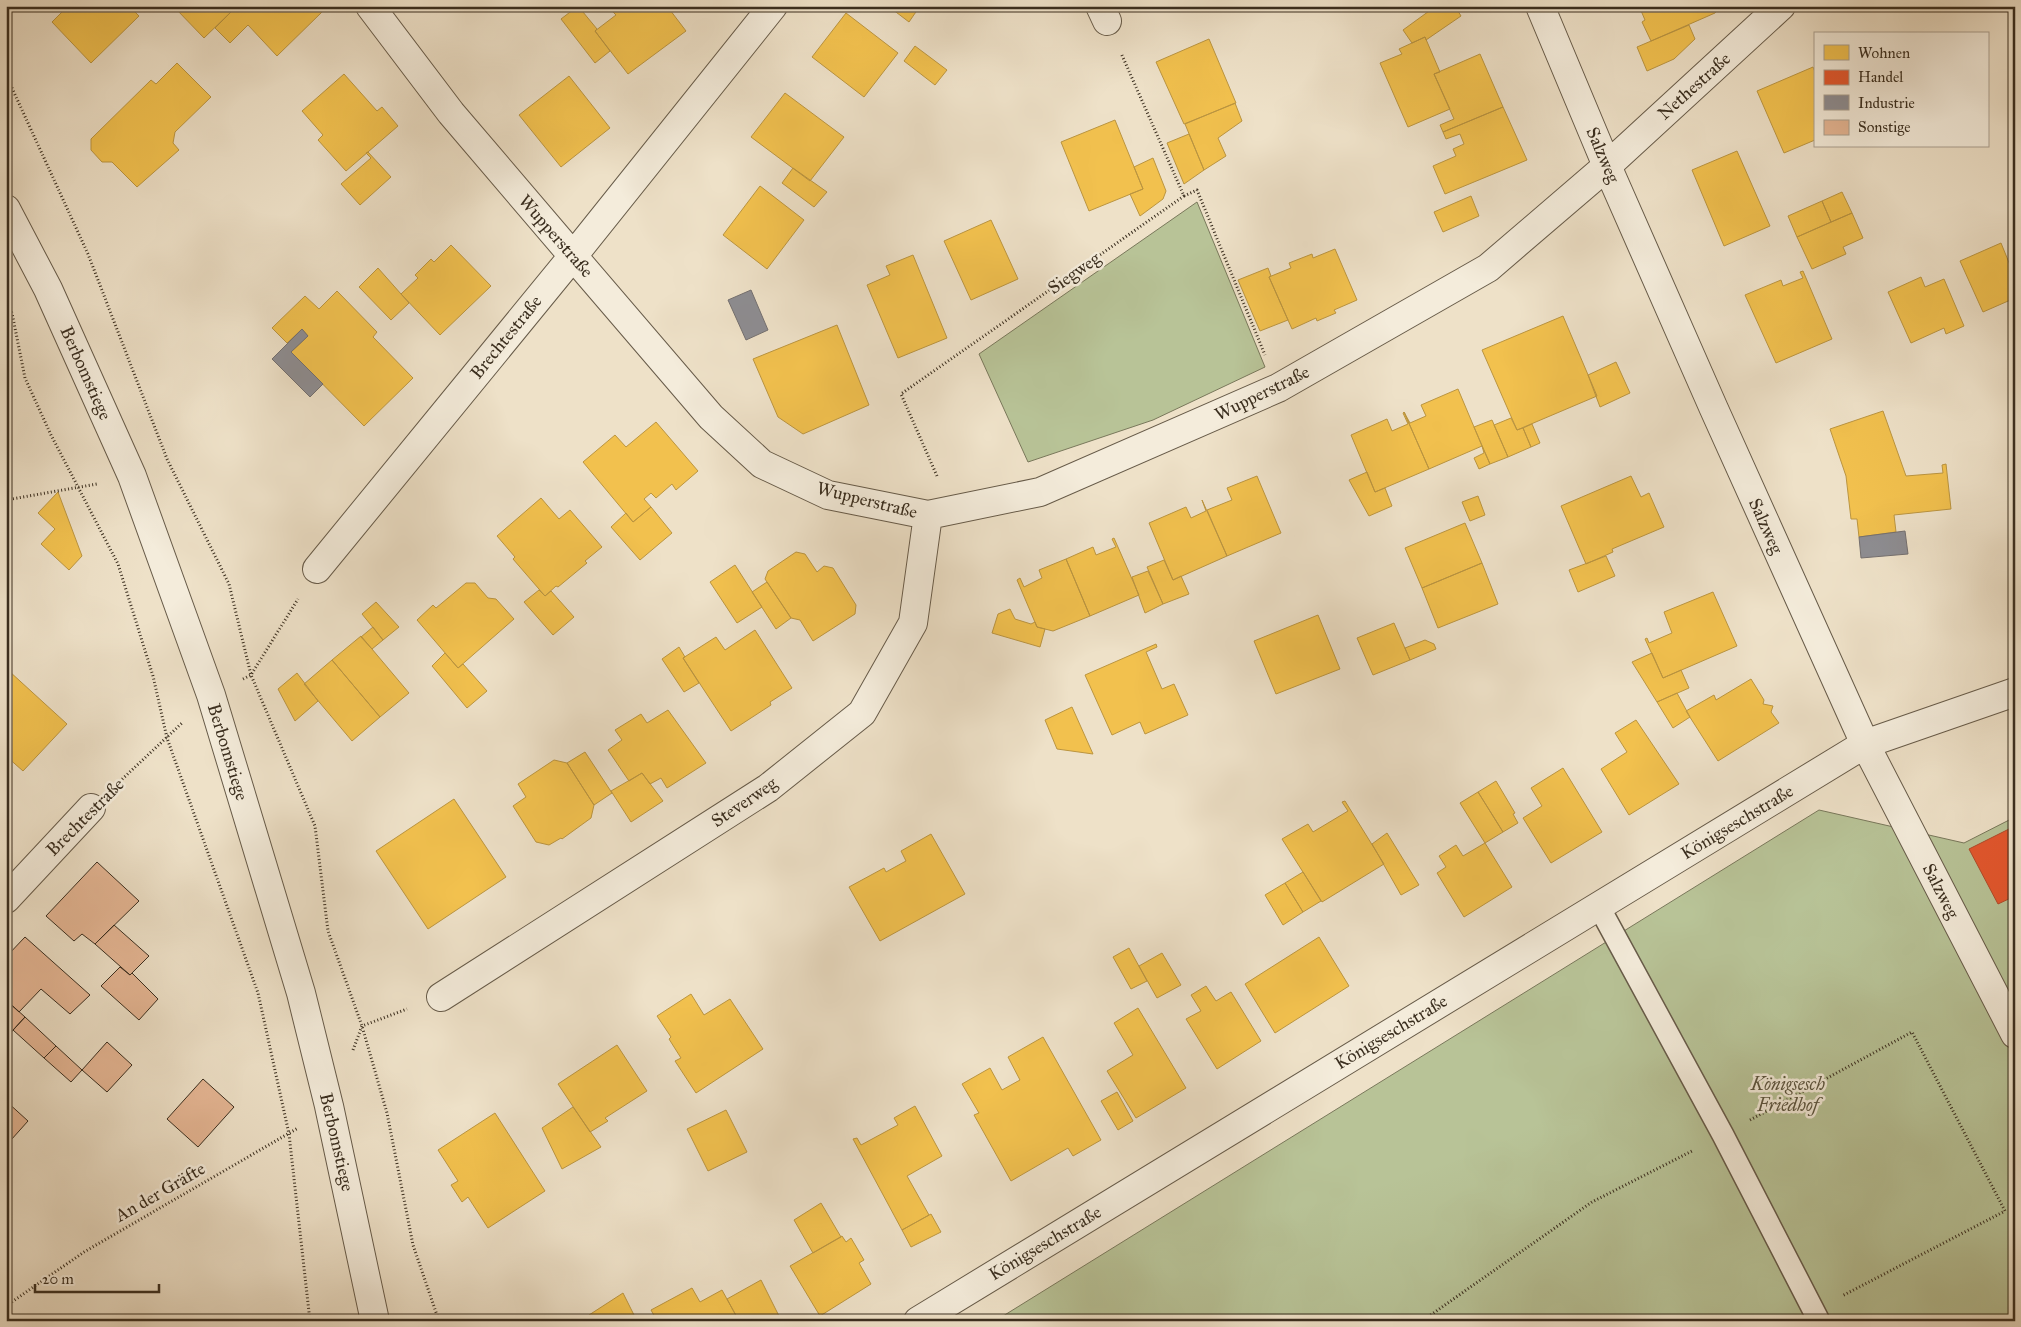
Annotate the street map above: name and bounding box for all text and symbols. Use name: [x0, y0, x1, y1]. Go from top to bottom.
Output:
legend: [1814, 32, 1988, 148]
text: Wohnen: [1858, 44, 1910, 62]
street label: Nethestraße: [1653, 48, 1735, 124]
text: Handel: [1858, 68, 1904, 86]
text: Industrie: [1858, 94, 1915, 112]
text: Sonstige: [1858, 118, 1911, 136]
street label: Salzweg: [1580, 124, 1625, 187]
street label: Wupperstraße: [514, 190, 598, 282]
street label: Siegweg: [1044, 247, 1105, 300]
street label: Brechtestraße: [466, 291, 546, 383]
street label: Berbomstiege: [55, 323, 116, 424]
street label: Wupperstraße: [1211, 361, 1313, 425]
street label: Wupperstraße: [814, 477, 920, 523]
street label: Salzweg: [1743, 495, 1788, 558]
street label: Berbomstiege: [202, 701, 253, 803]
street label: Steverweg: [707, 772, 782, 833]
street label: Brechtestraße: [41, 773, 129, 861]
street label: Königseschstraße: [1677, 780, 1798, 865]
street label: Salzweg: [1917, 860, 1964, 923]
street label: Königseschstraße: [1331, 990, 1452, 1075]
park label: Königsesch Friedhof: [1750, 1073, 1825, 1116]
street label: Berbomstiege: [314, 1091, 359, 1194]
street label: An der Gräfte: [110, 1157, 209, 1227]
street label: Königseschstraße: [985, 1201, 1106, 1286]
scale bar: [35, 1262, 159, 1294]
text: 20 m: [42, 1270, 74, 1288]

